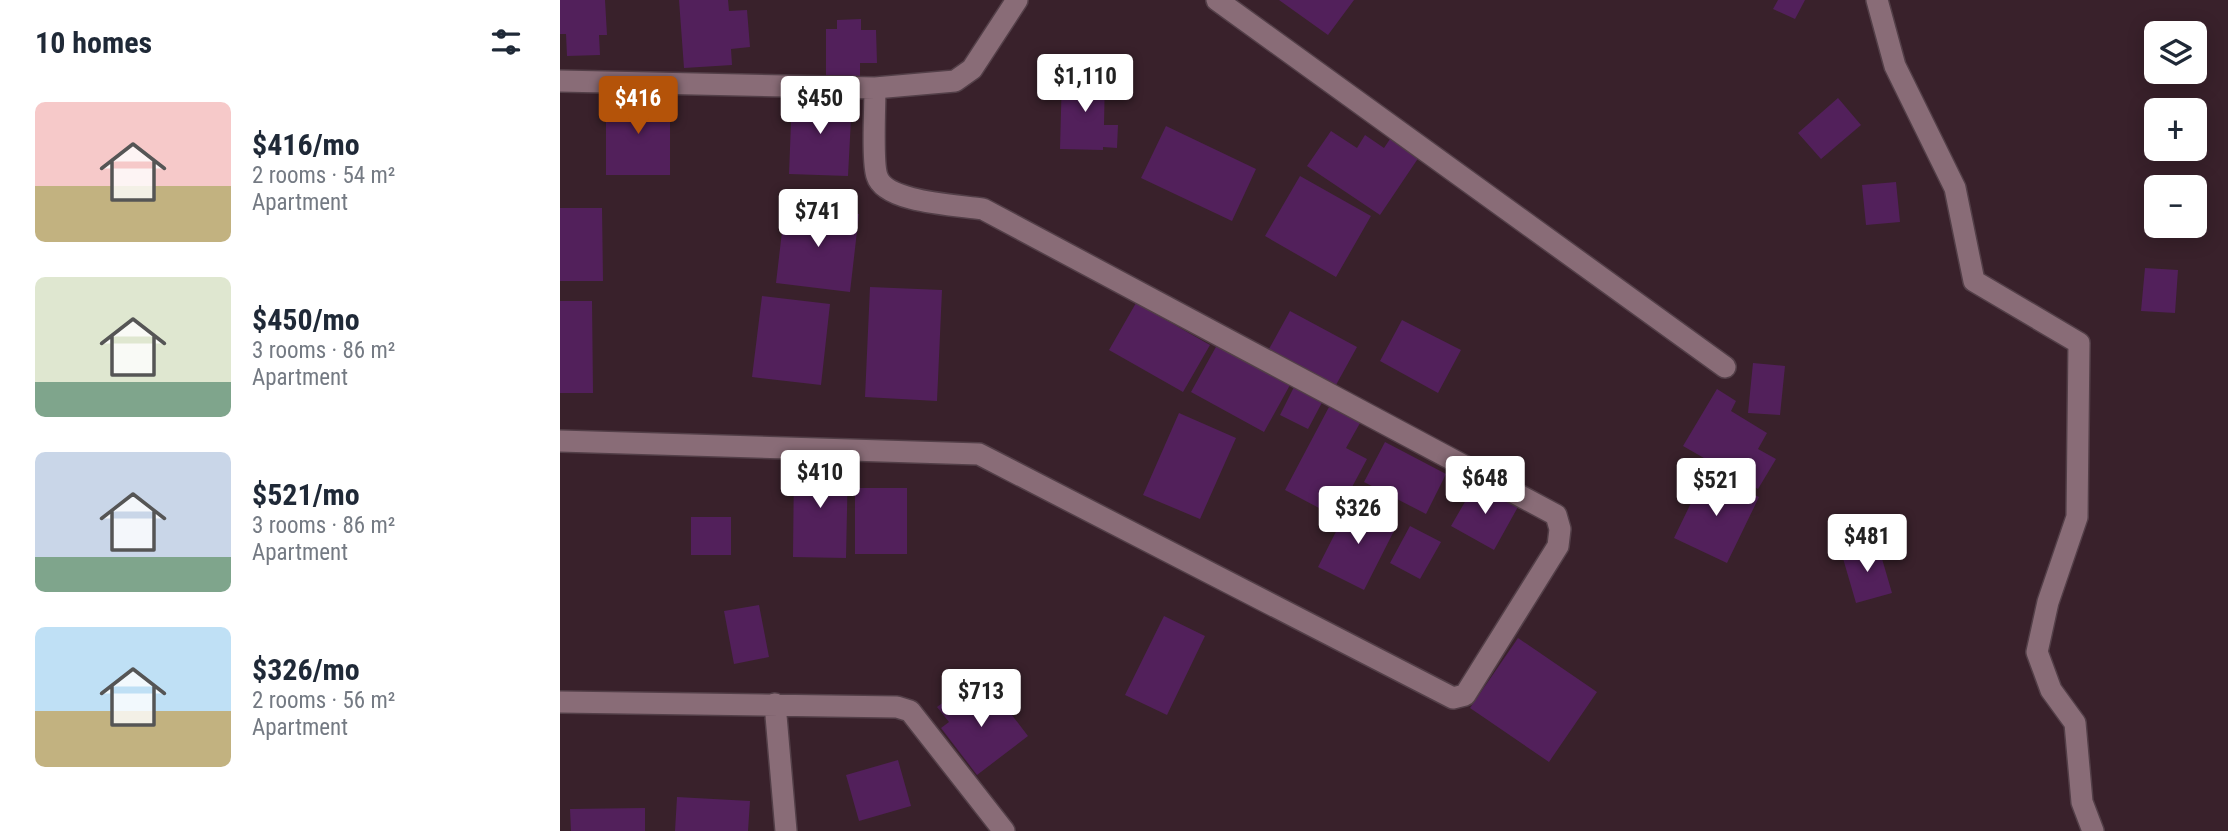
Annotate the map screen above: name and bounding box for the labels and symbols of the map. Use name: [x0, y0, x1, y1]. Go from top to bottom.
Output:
pin: $1,110: [1028, 54, 1142, 114]
pin: $416: [597, 76, 679, 136]
pin: $450: [779, 76, 861, 136]
pin: $741: [777, 190, 859, 249]
pin: $410: [779, 450, 861, 510]
pin: $648: [1444, 456, 1526, 516]
pin: $521: [1675, 458, 1757, 518]
pin: $326: [1317, 486, 1399, 546]
pin: $481: [1826, 514, 1908, 574]
pin: $713: [940, 670, 1022, 729]

